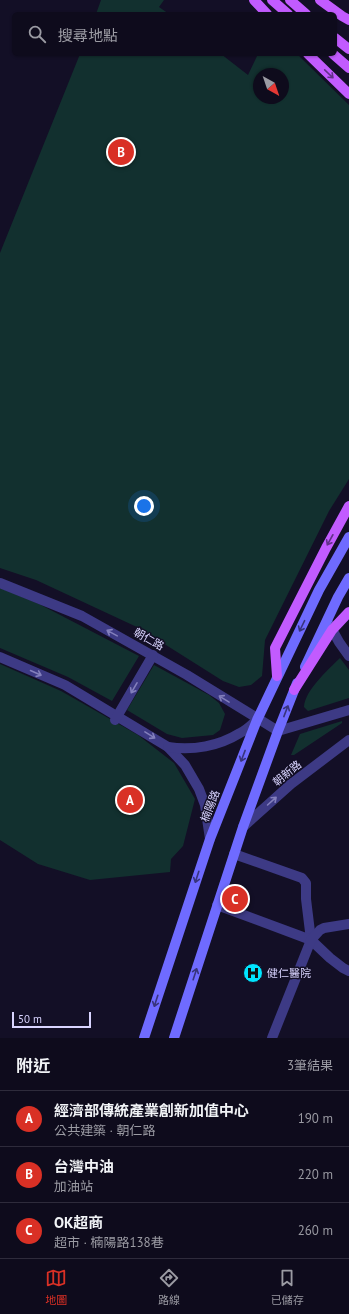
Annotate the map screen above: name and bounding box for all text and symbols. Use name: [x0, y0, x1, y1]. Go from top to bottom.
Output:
search box: [12, 12, 337, 56]
icon: search: [26, 23, 48, 45]
text: 搜尋地點: [58, 26, 118, 45]
north arrow: [253, 68, 289, 104]
one-way arrow: [324, 69, 334, 79]
pin: B: [108, 137, 134, 167]
your location: [134, 496, 154, 516]
one-way arrow: [326, 534, 333, 546]
one-way arrow: [298, 619, 305, 631]
street label: 朝仁路: [131, 625, 167, 653]
one-way arrow: [107, 628, 119, 636]
one-way arrow: [29, 669, 41, 677]
one-way arrow: [129, 682, 137, 694]
one-way arrow: [219, 694, 230, 703]
one-way arrow: [282, 705, 290, 717]
one-way arrow: [144, 731, 155, 739]
one-way arrow: [238, 749, 246, 761]
street label: 朝新路: [270, 757, 304, 789]
pin: A: [117, 785, 143, 815]
street label: 楠陽路: [198, 788, 222, 824]
one-way arrow: [267, 796, 277, 806]
one-way arrow: [193, 871, 201, 883]
pin: C: [222, 884, 248, 914]
hospital icon: 健仁醫院: [242, 962, 264, 984]
place label: 健仁醫院: [267, 966, 311, 980]
one-way arrow: [191, 969, 199, 981]
one-way arrow: [152, 994, 160, 1006]
scale bar: [12, 1010, 91, 1029]
text: 50 m: [18, 1012, 42, 1026]
text: 附近: [16, 1055, 50, 1077]
text: 3筆結果: [287, 1057, 333, 1074]
text: 經濟部傳統產業創新加值中心: [54, 1101, 249, 1120]
text: A: [25, 1110, 33, 1127]
text: 190 m: [298, 1110, 333, 1127]
text: 公共建築 · 朝仁路: [54, 1122, 155, 1139]
text: 台灣中油: [54, 1157, 114, 1176]
text: B: [25, 1166, 33, 1183]
text: 220 m: [298, 1166, 333, 1183]
text: 加油站: [54, 1178, 93, 1195]
text: OK超商: [54, 1213, 103, 1232]
text: C: [25, 1222, 33, 1239]
text: 260 m: [298, 1222, 333, 1239]
text: 超市 · 楠陽路138巷: [54, 1234, 164, 1251]
tab: 地圖: [45, 1267, 67, 1307]
tab: 路線: [158, 1267, 180, 1307]
tab: 已儲存: [271, 1267, 304, 1307]

